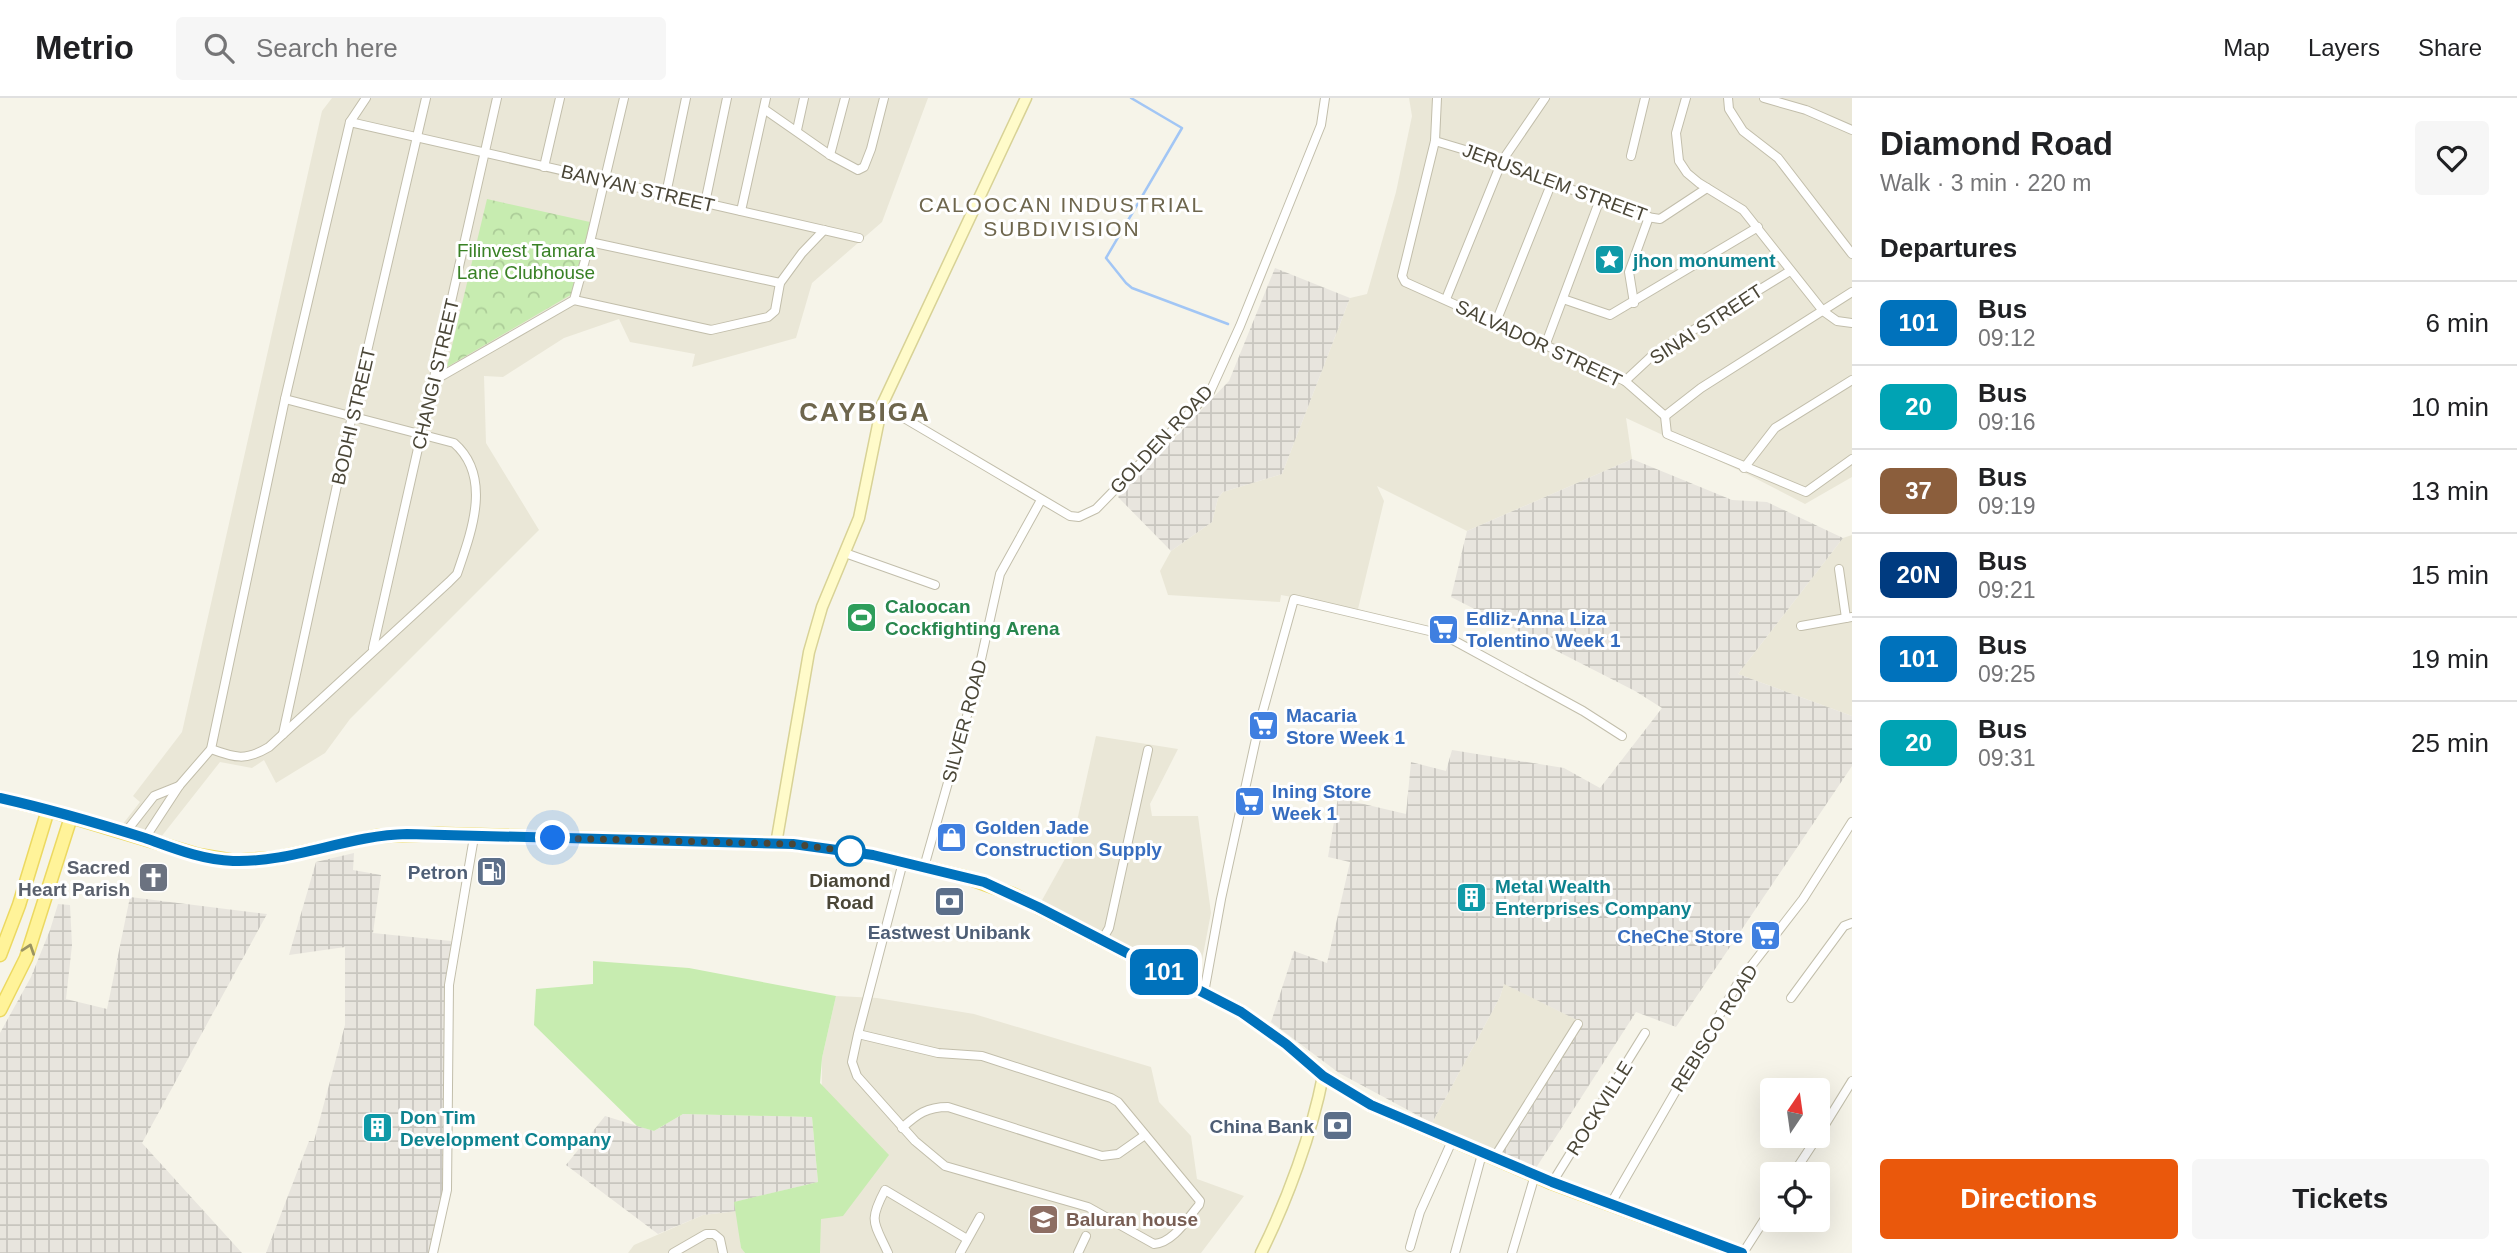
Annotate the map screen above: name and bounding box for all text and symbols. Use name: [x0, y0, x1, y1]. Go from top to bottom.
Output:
search box: [176, 17, 666, 80]
text: Metrio: [35, 29, 134, 66]
icon: search: [200, 29, 238, 67]
text: Search here: [256, 33, 398, 63]
text: Map: [2223, 34, 2270, 61]
text: Layers: [2308, 34, 2380, 61]
text: Share: [2418, 34, 2482, 61]
button: heart: [2415, 121, 2489, 195]
text: Diamond Road: [1880, 125, 2113, 162]
street label: JERUSALEM STREET: [1460, 139, 1650, 226]
street label: BANYAN STREET: [559, 161, 717, 216]
text: Walk · 3 min · 220 m: [1880, 170, 2091, 196]
district label: CALOOCAN INDUSTRIAL SUBDIVISION: [919, 193, 1205, 240]
text: Departures: [1880, 233, 2017, 263]
park label: Filinvest Tamara Lane Clubhouse: [457, 240, 595, 283]
place icon: jhon monument: [1593, 243, 1627, 277]
place label: jhon monument: [1632, 250, 1776, 271]
street label: SINAI STREET: [1646, 280, 1767, 369]
text: Bus: [1978, 294, 2027, 324]
street label: CHANGI STREET: [408, 296, 463, 452]
street label: SALVADOR STREET: [1452, 296, 1626, 391]
text: 6 min: [2425, 308, 2489, 338]
text: 101: [1898, 309, 1939, 336]
text: 09:12: [1978, 325, 2036, 351]
street label: BODHI STREET: [327, 345, 380, 487]
text: Bus: [1978, 378, 2027, 408]
street label: GOLDEN ROAD: [1106, 381, 1217, 498]
text: 10 min: [2411, 392, 2489, 422]
text: 20: [1905, 393, 1932, 420]
district label: CAYBIGA: [799, 397, 931, 427]
text: 09:16: [1978, 409, 2036, 435]
text: Bus: [1978, 462, 2027, 492]
text: 13 min: [2411, 476, 2489, 506]
text: 37: [1905, 477, 1932, 504]
text: 09:19: [1978, 493, 2036, 519]
text: Bus: [1978, 546, 2027, 576]
text: 15 min: [2411, 560, 2489, 590]
text: 20N: [1896, 561, 1941, 588]
text: 09:21: [1978, 577, 2036, 603]
place label: Caloocan Cockfighting Arena: [885, 596, 1060, 639]
sports icon: Caloocan Cockfighting Arena: [845, 600, 879, 634]
place label: Edliz-Anna Liza Tolentino Week 1: [1466, 608, 1621, 651]
supermarket icon: Edliz-Anna Liza Tolentino Week 1: [1426, 612, 1460, 646]
text: Bus: [1978, 630, 2027, 660]
text: 19 min: [2411, 644, 2489, 674]
text: 101: [1898, 645, 1939, 672]
street label: SILVER ROAD: [938, 657, 991, 785]
text: 09:25: [1978, 661, 2036, 687]
place label: Macaria Store Week 1: [1286, 705, 1405, 748]
supermarket icon: Macaria Store Week 1: [1246, 709, 1280, 743]
text: Bus: [1978, 714, 2027, 744]
text: 25 min: [2411, 728, 2489, 758]
text: 20: [1905, 729, 1932, 756]
text: 09:31: [1978, 745, 2036, 771]
place label: Ining Store Week 1: [1272, 781, 1371, 824]
supermarket icon: Ining Store Week 1: [1232, 785, 1266, 819]
place label: Golden Jade Construction Supply: [975, 817, 1162, 860]
your location: [535, 820, 570, 855]
shop icon: Golden Jade Construction Supply: [935, 821, 969, 855]
marker: Diamond Road: [835, 836, 865, 866]
fuel station icon: Petron: [474, 855, 508, 889]
place label: Sacred Heart Parish: [18, 857, 130, 900]
church icon: Sacred Heart Parish: [136, 861, 170, 895]
place label: Petron: [408, 862, 468, 883]
place label: Diamond Road: [809, 870, 891, 913]
place label: Metal Wealth Enterprises Company: [1495, 876, 1692, 919]
building icon: Metal Wealth Enterprises Company: [1455, 880, 1489, 914]
bank icon: Eastwest Unibank: [932, 884, 966, 918]
supermarket icon: CheChe Store: [1749, 919, 1783, 953]
place label: Eastwest Unibank: [868, 922, 1031, 943]
place label: CheChe Store: [1617, 926, 1743, 947]
one-way arrow: [21, 943, 35, 955]
line badge: 101: [1124, 949, 1204, 995]
text: 101: [1144, 958, 1184, 985]
street label: REBISCO ROAD: [1667, 961, 1762, 1096]
street label: ROCKVILLE: [1562, 1057, 1637, 1159]
north arrow: [1760, 1078, 1830, 1148]
map controls: [1760, 1078, 1830, 1232]
place label: Don Tim Development Company: [400, 1107, 612, 1150]
bank icon: China Bank: [1320, 1109, 1354, 1143]
building icon: Don Tim Development Company: [360, 1111, 394, 1145]
place label: China Bank: [1209, 1116, 1314, 1137]
button: Directions: [1880, 1159, 2178, 1239]
button: Tickets: [2192, 1159, 2489, 1239]
button: locate: [1760, 1162, 1830, 1232]
school or university icon: Baluran house: [1026, 1202, 1060, 1236]
place label: Baluran house: [1066, 1209, 1198, 1230]

